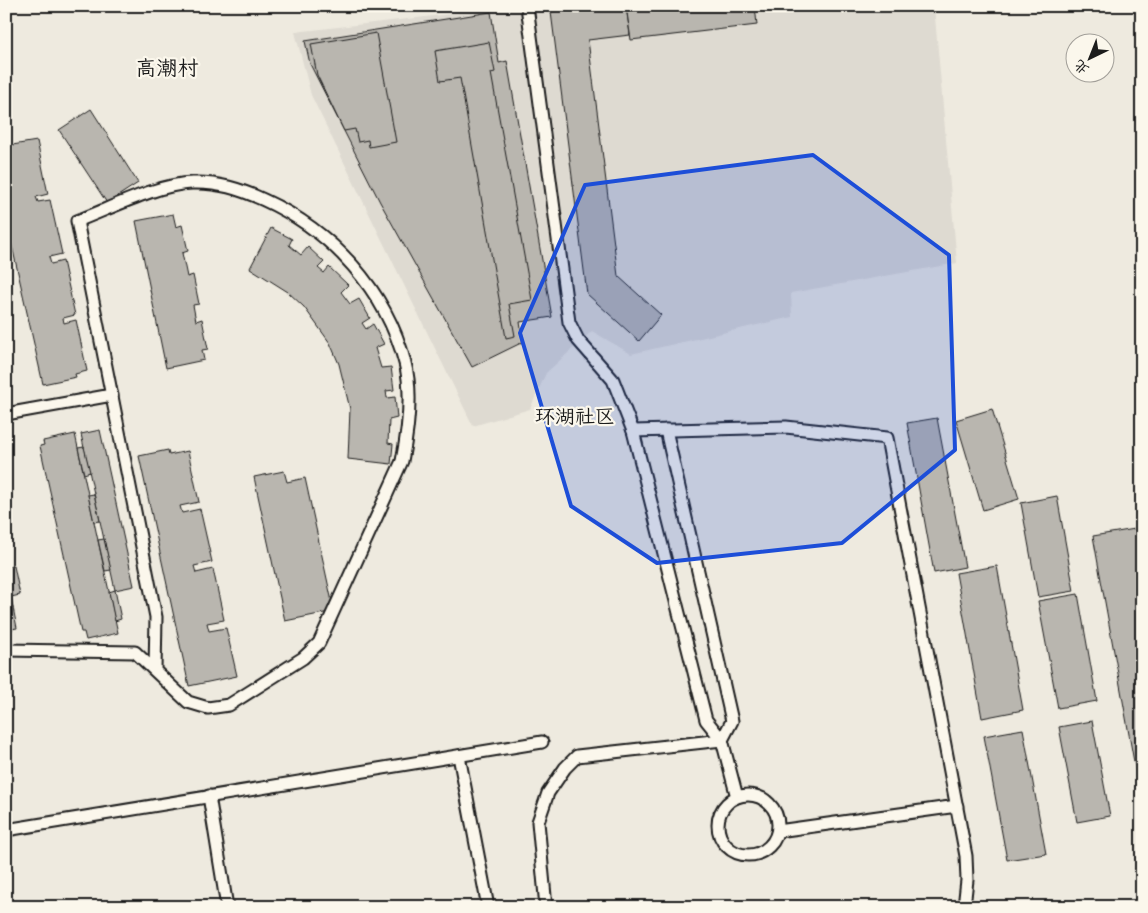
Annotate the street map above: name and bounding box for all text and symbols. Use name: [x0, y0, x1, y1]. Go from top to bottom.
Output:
north arrow: [1066, 32, 1116, 82]
district label: 高潮村: [136, 49, 199, 87]
text: 北: [1068, 53, 1095, 81]
district label: 环湖社区: [535, 399, 615, 434]

